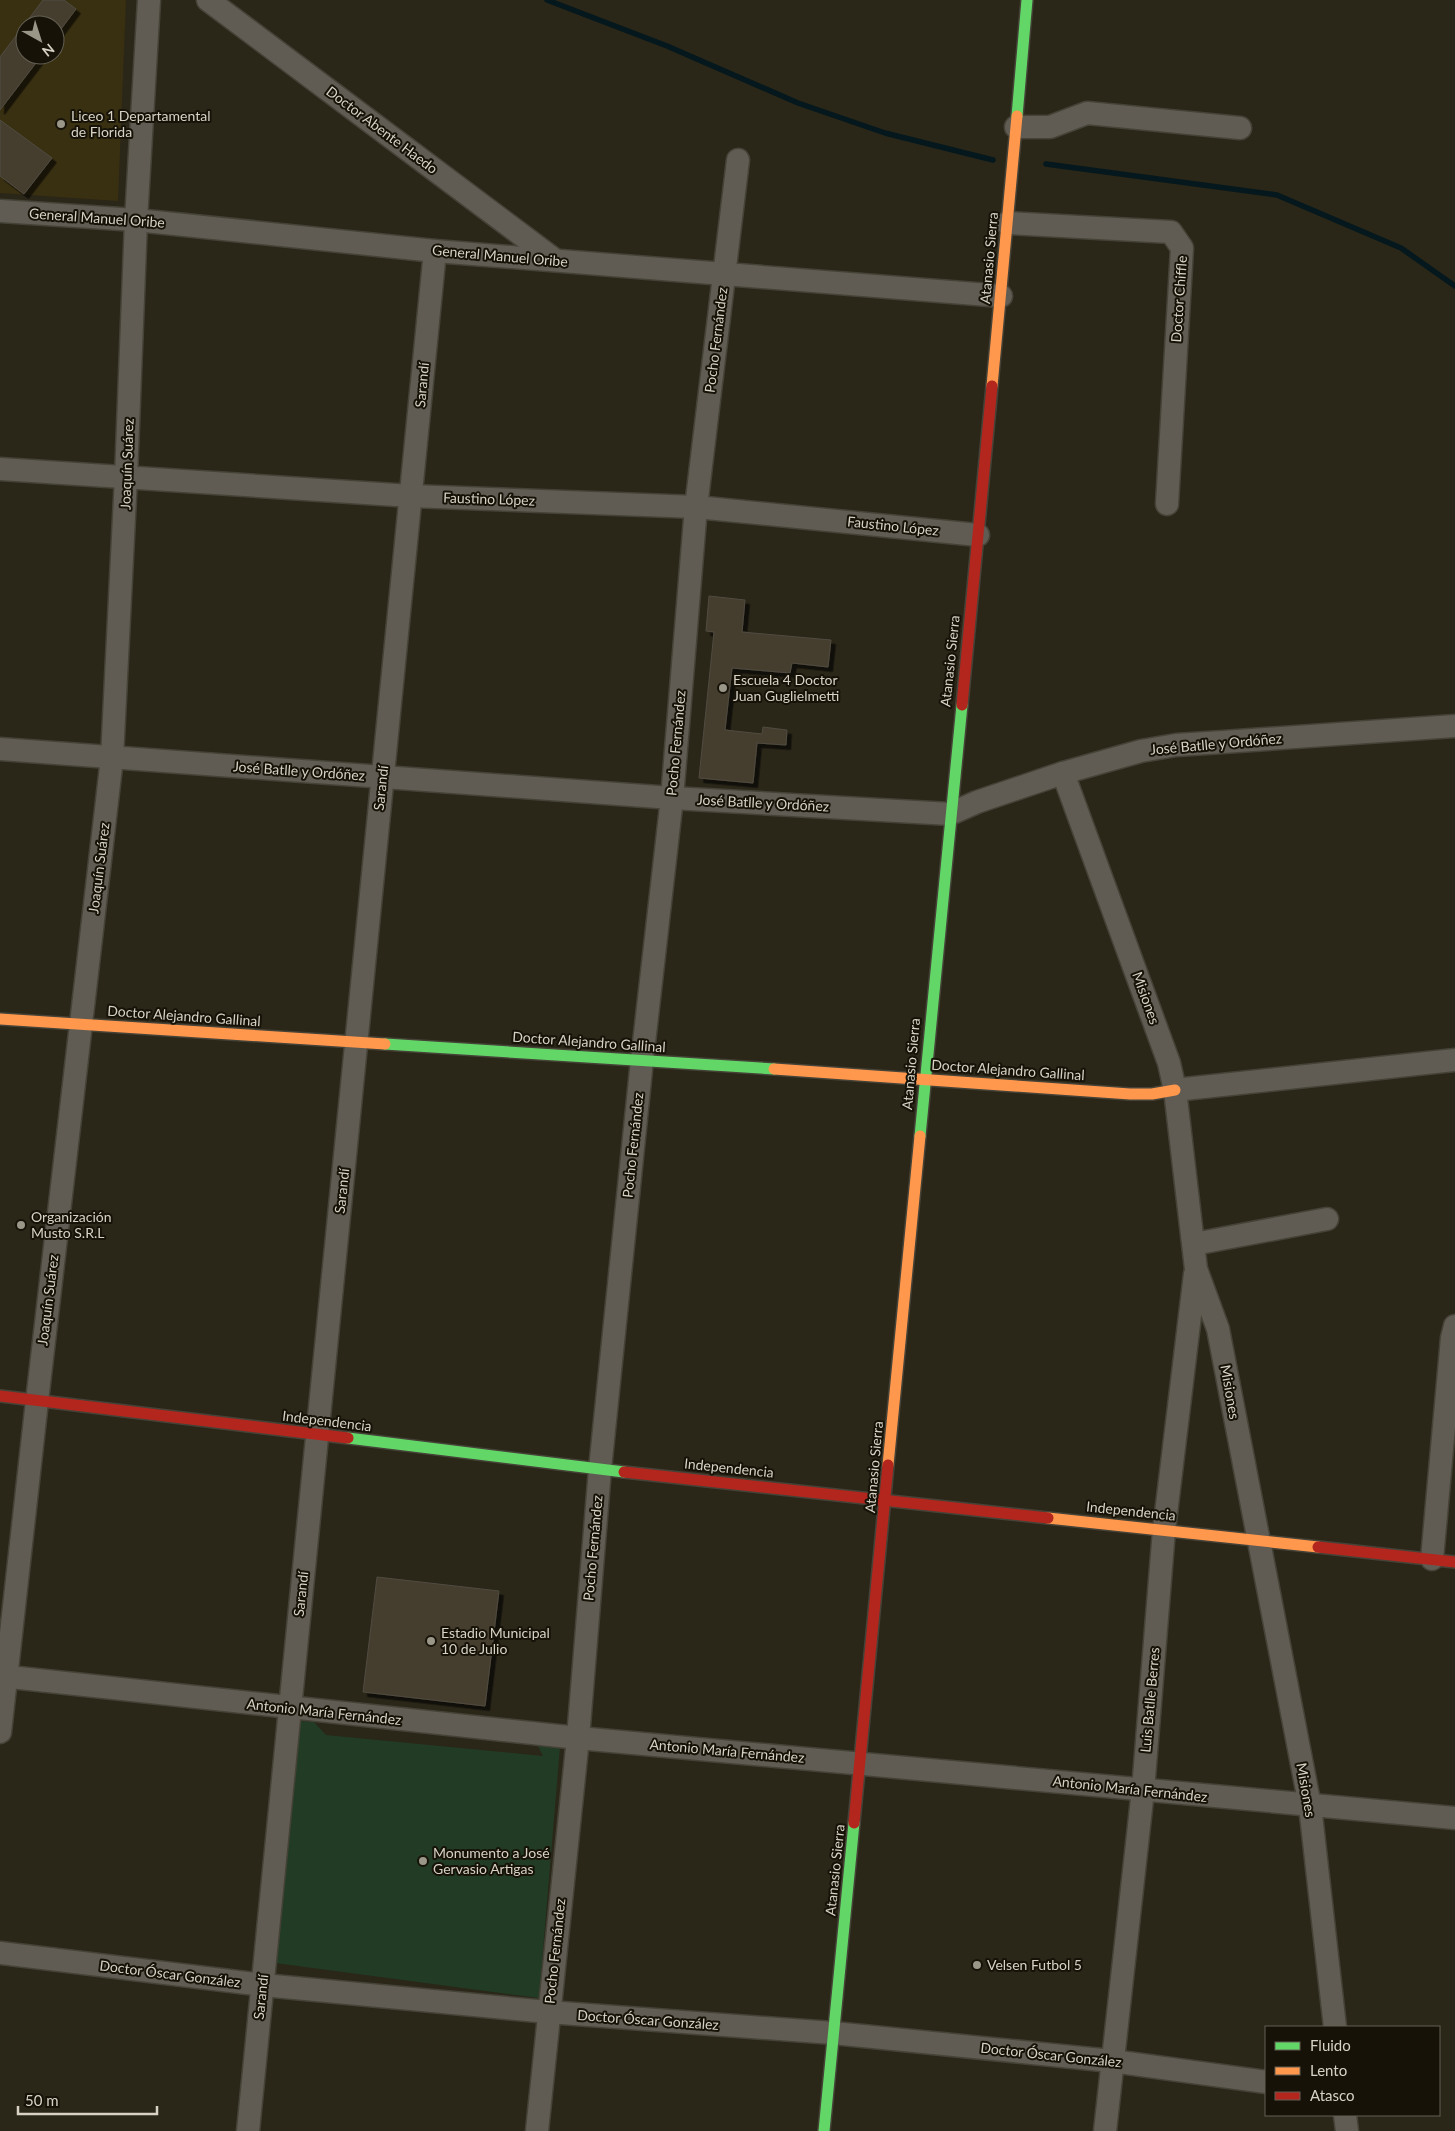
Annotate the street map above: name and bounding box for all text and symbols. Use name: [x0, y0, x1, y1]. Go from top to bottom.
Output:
north arrow: [15, 15, 65, 65]
text: N: [39, 40, 58, 60]
street label: Doctor Abente Haedo: [323, 82, 441, 177]
place label: Liceo 1 Departamental de Florida: [71, 107, 210, 140]
marker: Liceo 1 Departamental de Florida: [55, 118, 67, 130]
street label: General Manuel Oribe: [29, 204, 165, 231]
street label: Atanasio Sierra: [976, 211, 1001, 305]
street label: General Manuel Oribe: [432, 241, 569, 270]
street label: Doctor Chiffle: [1167, 255, 1190, 343]
street label: Pocho Fernández: [701, 286, 730, 394]
street label: Sarandí: [411, 361, 432, 408]
street label: Joaquín Suárez: [116, 418, 137, 510]
street label: Faustino López: [443, 488, 535, 509]
street label: Faustino López: [846, 512, 940, 539]
street label: Atanasio Sierra: [936, 614, 963, 708]
place label: Escuela 4 Doctor Juan Guglielmetti: [733, 671, 839, 704]
marker: Escuela 4 Doctor Juan Guglielmetti: [717, 682, 729, 694]
street label: Pocho Fernández: [662, 689, 689, 796]
street label: José Batlle y Ordóñez: [1149, 729, 1283, 758]
street label: José Batlle y Ordóñez: [232, 757, 366, 784]
street label: Sarandí: [370, 764, 391, 811]
street label: José Batlle y Ordóñez: [696, 791, 830, 814]
street label: Joaquín Suárez: [84, 821, 113, 914]
street label: Misiones: [1129, 969, 1164, 1027]
street label: Doctor Alejandro Gallinal: [107, 1002, 261, 1029]
street label: Atanasio Sierra: [898, 1017, 923, 1111]
street label: Doctor Alejandro Gallinal: [512, 1028, 666, 1055]
street label: Doctor Alejandro Gallinal: [931, 1056, 1085, 1083]
street label: Pocho Fernández: [619, 1091, 646, 1199]
street label: Sarandí: [331, 1167, 352, 1214]
place label: Organización Musto S.R.L: [31, 1208, 112, 1241]
marker: Organización Musto S.R.L: [15, 1219, 27, 1231]
street label: Joaquín Suárez: [33, 1253, 62, 1346]
street label: Misiones: [1217, 1363, 1244, 1420]
street label: Independencia: [281, 1407, 373, 1434]
street label: Atanasio Sierra: [861, 1420, 886, 1514]
street label: Independencia: [683, 1454, 775, 1481]
street label: Pocho Fernández: [579, 1494, 606, 1601]
street label: Independencia: [1085, 1497, 1177, 1524]
street label: Sarandí: [290, 1570, 311, 1617]
place label: Estadio Municipal 10 de Julio: [441, 1624, 550, 1657]
marker: Estadio Municipal 10 de Julio: [425, 1635, 437, 1647]
street label: Luis Batlle Berres: [1136, 1647, 1163, 1753]
street label: Antonio María Fernández: [246, 1695, 402, 1728]
street label: Antonio María Fernández: [649, 1735, 805, 1766]
street label: Misiones: [1293, 1761, 1320, 1818]
street label: Antonio María Fernández: [1052, 1772, 1208, 1805]
street label: Atanasio Sierra: [821, 1823, 848, 1917]
place label: Monumento a José Gervasio Artigas: [433, 1844, 550, 1877]
marker: Monumento a José Gervasio Artigas: [417, 1855, 429, 1867]
street label: Pocho Fernández: [541, 1897, 568, 2005]
street label: Doctor Óscar González: [99, 1956, 242, 1991]
place label: Velsen Futbol 5: [987, 1956, 1082, 1973]
marker: Velsen Futbol 5: [971, 1959, 983, 1971]
street label: Sarandí: [250, 1973, 271, 2020]
street label: Doctor Óscar González: [577, 2006, 719, 2033]
legend: [1265, 2026, 1440, 2116]
text: Fluido: [1310, 2036, 1351, 2054]
street label: Doctor Óscar González: [980, 2039, 1122, 2070]
text: Lento: [1310, 2061, 1347, 2079]
scale bar: [18, 2084, 156, 2116]
text: Atasco: [1310, 2086, 1355, 2104]
text: 50 m: [25, 2091, 59, 2109]

